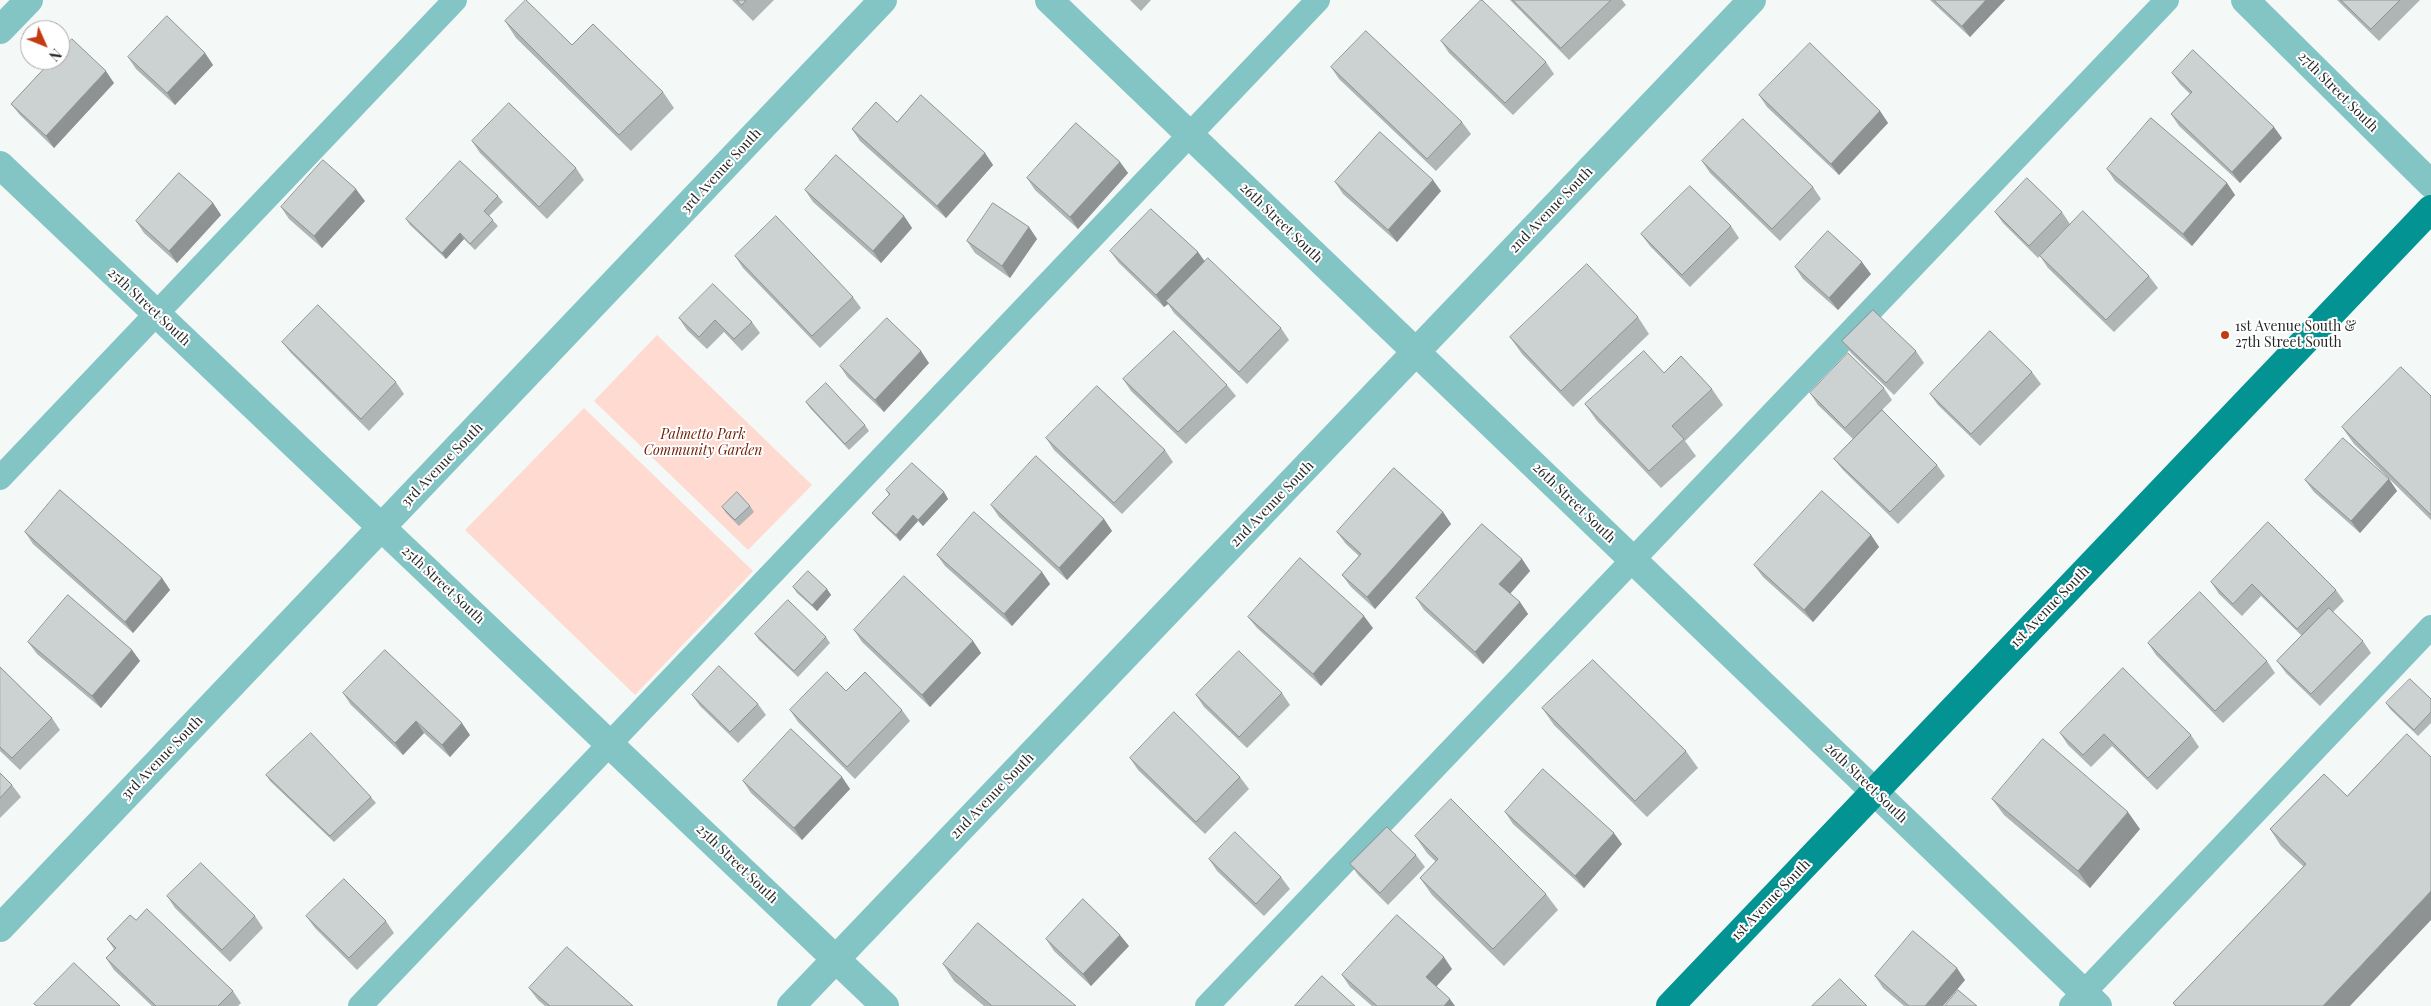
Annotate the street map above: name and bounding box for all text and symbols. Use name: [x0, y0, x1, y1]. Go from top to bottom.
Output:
north arrow: [20, 20, 70, 70]
text: N: [45, 45, 66, 65]
street label: 27th Street South: [2294, 48, 2382, 136]
street label: 3rd Avenue South: [677, 125, 765, 217]
street label: 2nd Avenue South: [1506, 164, 1596, 256]
street label: 26th Street South: [1236, 179, 1326, 267]
street label: 25th Street South: [104, 264, 194, 350]
place label: 1st Avenue South & 27th Street South: [2235, 319, 2356, 352]
marker: 1st Avenue South & 27th Street South: [2219, 329, 2231, 341]
street label: 3rd Avenue South: [398, 420, 486, 510]
park label: Palmetto Park Community Garden: [644, 427, 762, 460]
street label: 2nd Avenue South: [1227, 458, 1317, 550]
street label: 26th Street South: [1529, 459, 1619, 547]
street label: 25th Street South: [398, 542, 488, 628]
street label: 1st Avenue South: [2007, 563, 2093, 651]
street label: 3rd Avenue South: [118, 713, 206, 803]
street label: 26th Street South: [1821, 739, 1911, 827]
street label: 2nd Avenue South: [947, 750, 1037, 842]
street label: 25th Street South: [693, 821, 781, 907]
street label: 1st Avenue South: [1728, 856, 1814, 944]

